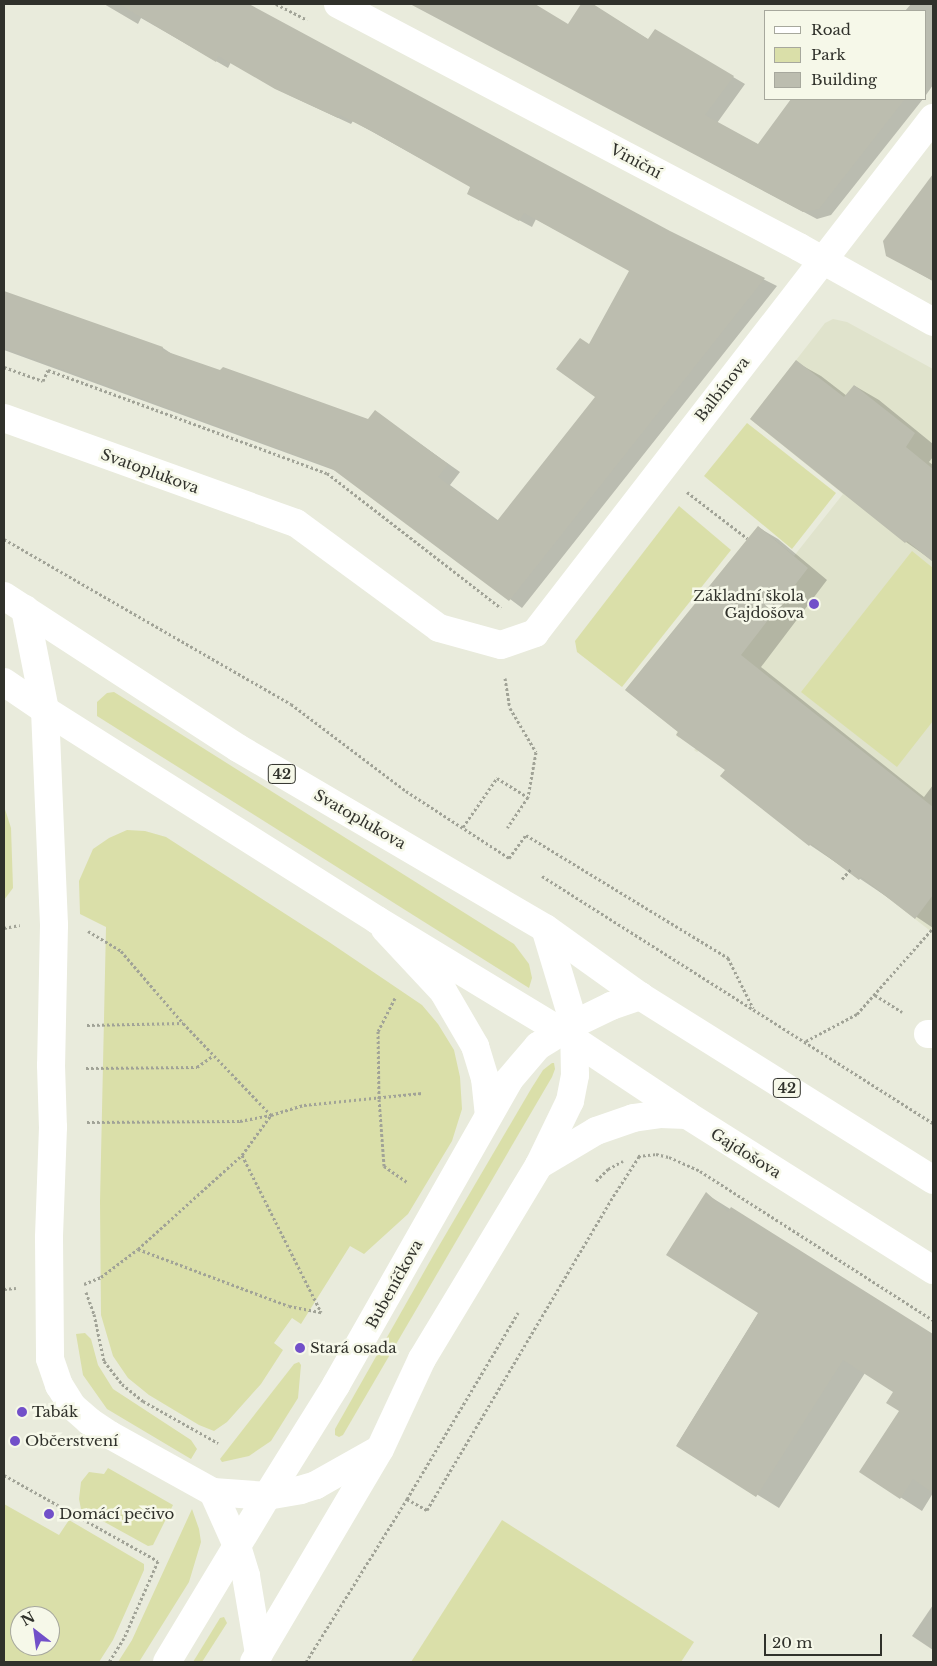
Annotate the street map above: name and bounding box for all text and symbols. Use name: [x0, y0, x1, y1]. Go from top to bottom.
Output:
legend: [764, 10, 927, 100]
text: Road: [811, 20, 851, 39]
text: Park: [811, 45, 846, 64]
text: Building: [811, 70, 877, 89]
street label: Viniční: [607, 140, 665, 182]
street label: Balbínova: [691, 353, 753, 425]
street label: Svatoplukova: [99, 445, 201, 497]
place label: Základní škola Gajdošova: [693, 586, 804, 621]
marker: Základní škola Gajdošova: [808, 598, 820, 610]
road number: 42: [267, 762, 297, 786]
street label: Svatoplukova: [311, 786, 409, 852]
road number: 42: [772, 1076, 802, 1100]
street label: Gajdošova: [708, 1124, 784, 1182]
street label: Bubeníčkova: [362, 1236, 426, 1332]
place label: Stará osada: [310, 1339, 397, 1357]
marker: Stará osada: [294, 1342, 306, 1354]
place label: Tabák: [32, 1403, 78, 1421]
marker: Tabák: [16, 1406, 28, 1418]
place label: Občerstvení: [25, 1432, 118, 1450]
marker: Občerstvení: [9, 1435, 21, 1447]
place label: Domácí pečivo: [59, 1505, 174, 1523]
marker: Domácí pečivo: [43, 1508, 55, 1520]
north arrow: [10, 1606, 60, 1656]
text: N: [18, 1608, 38, 1630]
scale bar: [767, 1624, 884, 1656]
text: 20 m: [772, 1633, 812, 1652]

